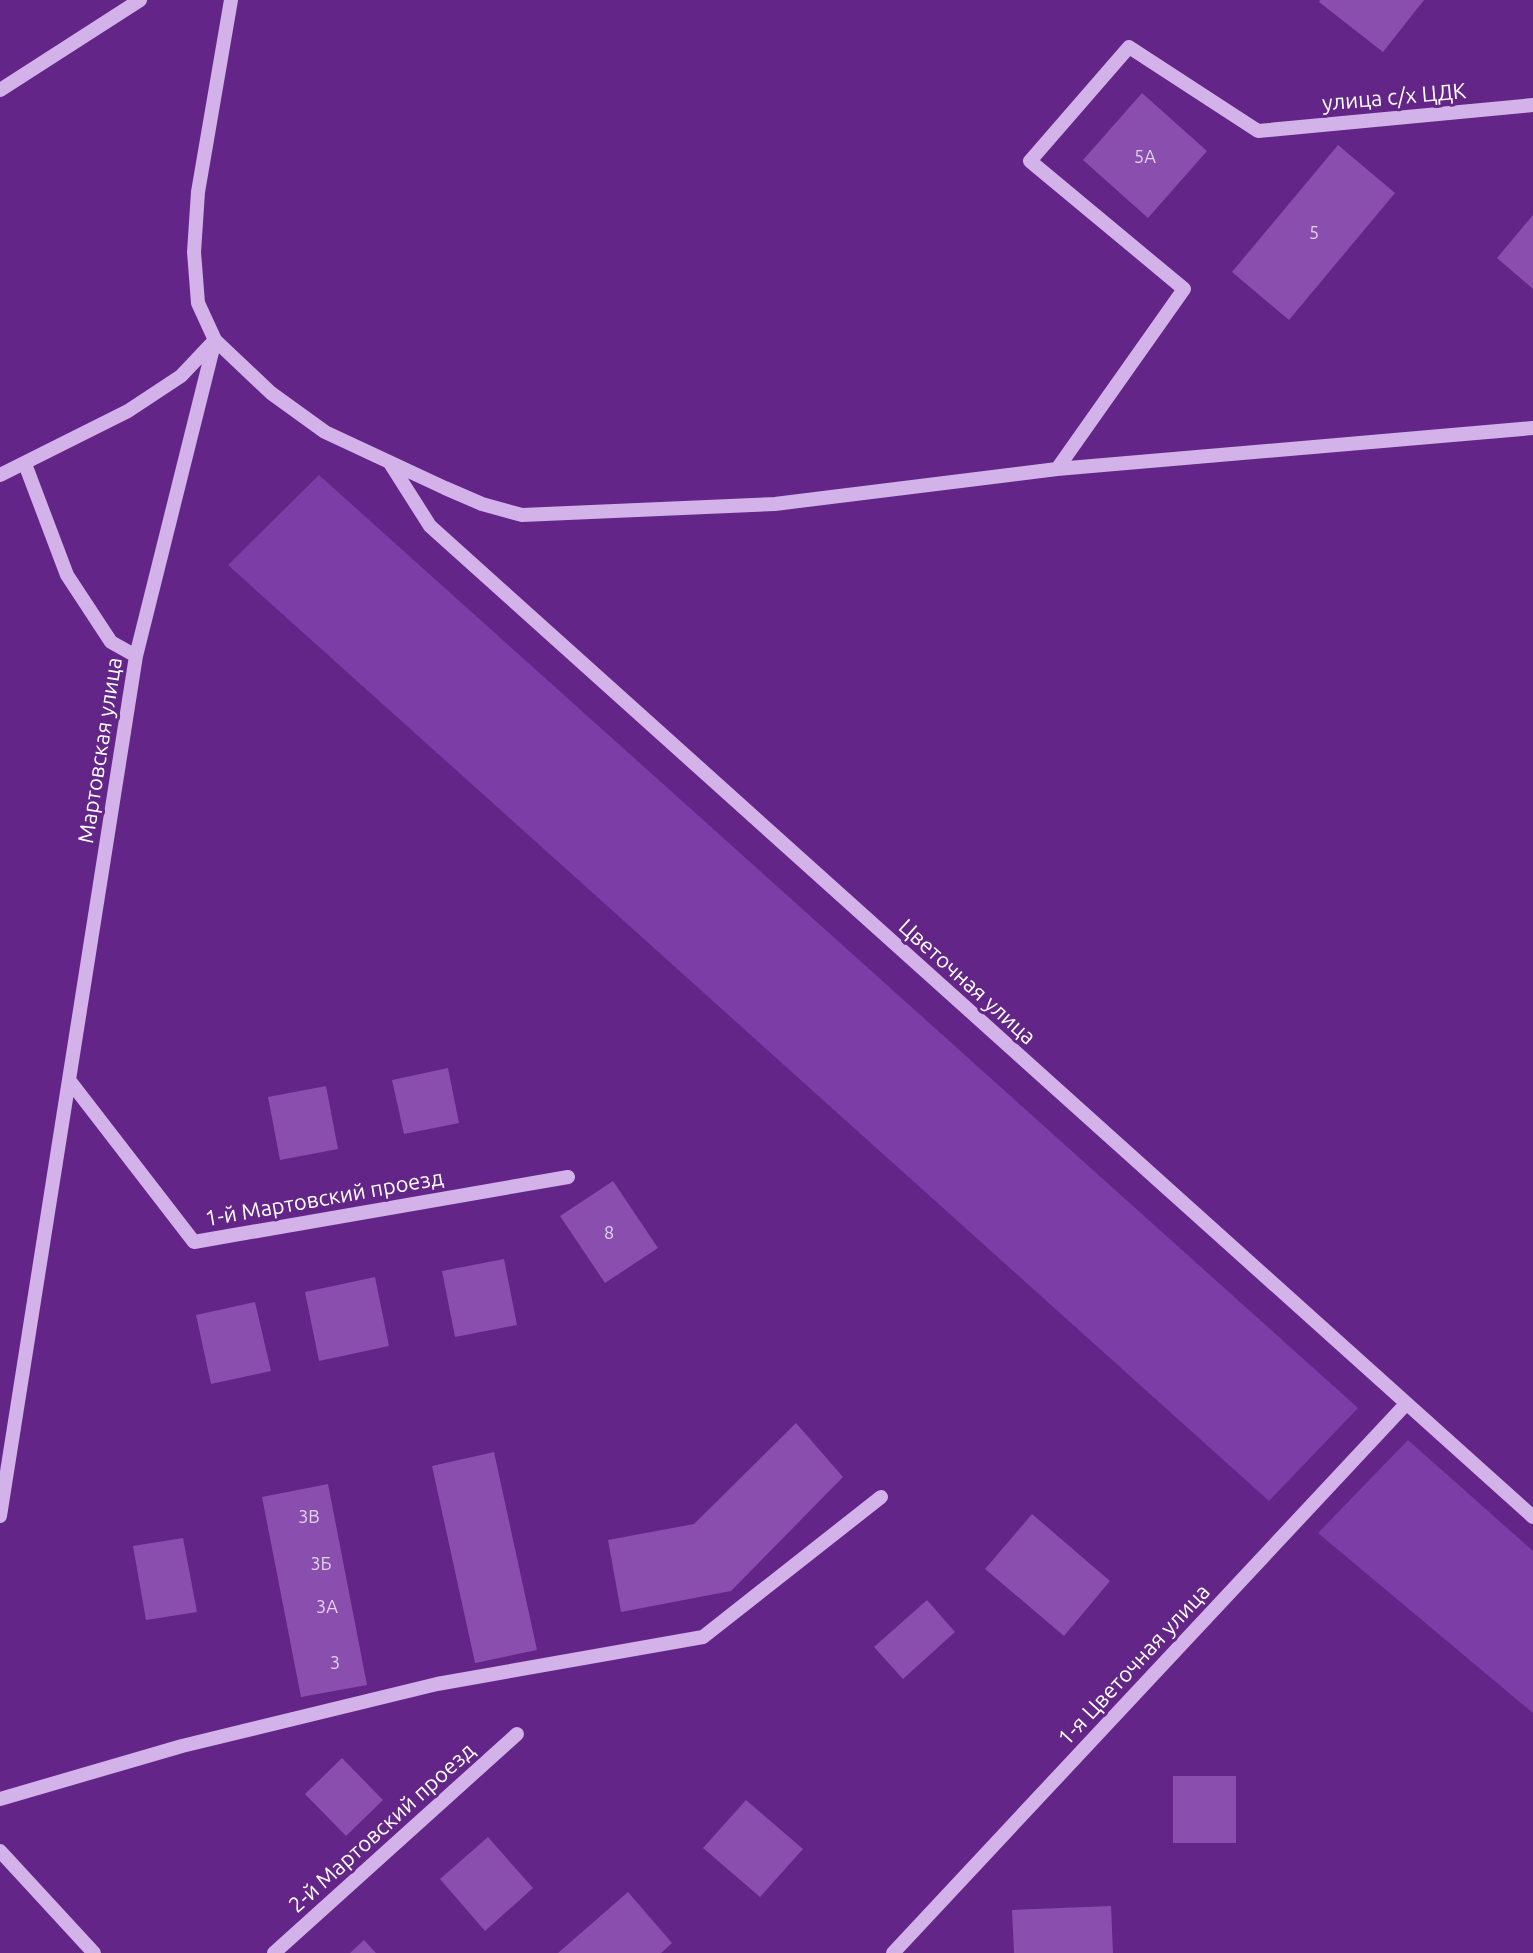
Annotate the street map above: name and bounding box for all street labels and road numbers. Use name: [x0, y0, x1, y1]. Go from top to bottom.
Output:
street label: улица с/х ЦДК: [1321, 77, 1468, 115]
street label: Мартовская улица: [72, 655, 126, 845]
street label: Цветочная улица: [895, 913, 1041, 1049]
street label: 1-й Мартовский проезд: [203, 1164, 445, 1230]
street label: 1-я Цветочная улица: [1052, 1578, 1214, 1750]
street label: 2-й Мартовский проезд: [283, 1737, 479, 1917]

